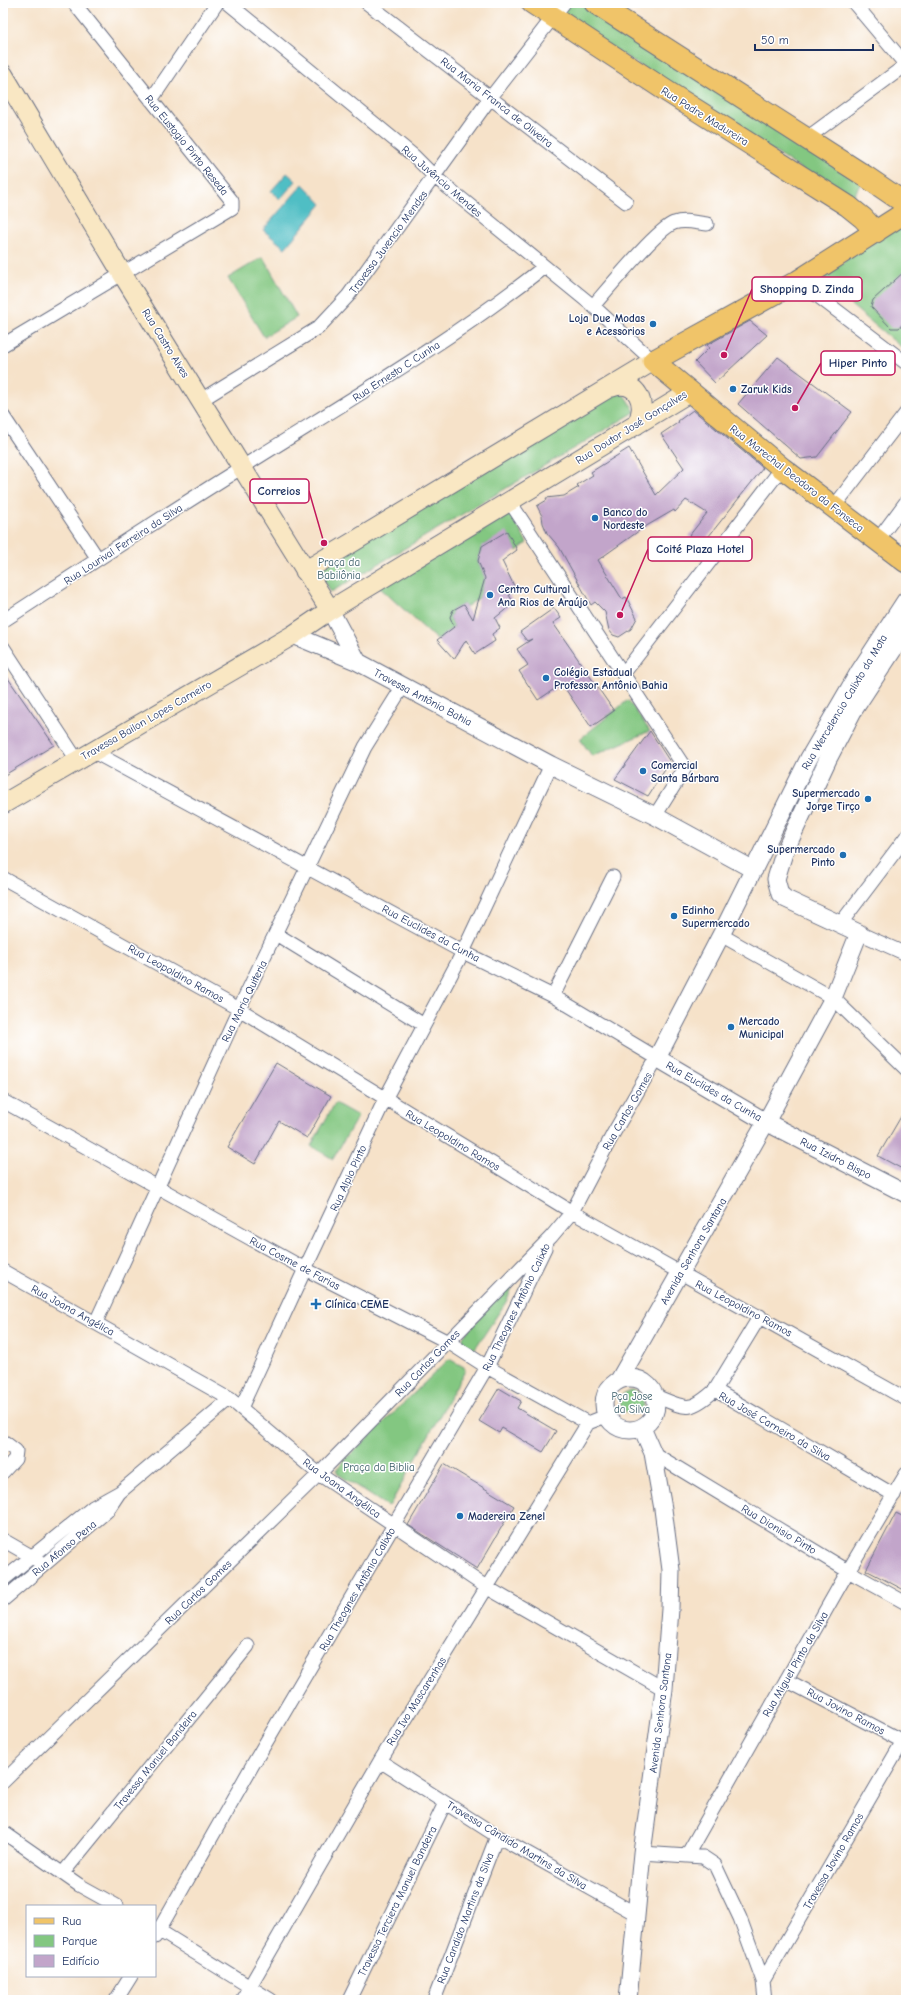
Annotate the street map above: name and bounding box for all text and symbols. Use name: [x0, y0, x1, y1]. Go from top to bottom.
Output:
scale bar: [755, 26, 873, 52]
text: 50 m: [761, 33, 789, 47]
street label: Rua Maria Franca de Oliveira: [438, 55, 555, 150]
street label: Rua Padre Madureira: [659, 84, 751, 149]
street label: Rua Eustogio Pinto Reseda: [142, 93, 231, 198]
street label: Rua Juvêncio Mendes: [399, 143, 485, 220]
street label: Travessa Juvencio Mendes: [347, 188, 431, 297]
callout: Shopping D. Zinda: [752, 277, 862, 301]
text: Shopping D. Zinda: [760, 282, 854, 296]
street label: Rua Castro Alves: [139, 306, 192, 380]
place label: Loja Due Modas e Acessorios: [569, 312, 645, 338]
marker: Loja Due Modas e Acessorios: [648, 319, 658, 329]
street label: Rua Ernesto C Cunha: [350, 338, 442, 405]
callout: Hiper Pinto: [821, 351, 895, 375]
text: Hiper Pinto: [829, 356, 887, 370]
place label: Zaruk Kids: [741, 383, 792, 396]
marker: Zaruk Kids: [728, 384, 738, 394]
street label: Rua Doutor José Gonçalves: [573, 388, 690, 467]
street label: Rua Marechal Deodoro da Fonseca: [727, 422, 866, 535]
callout: Correios: [250, 479, 309, 503]
text: Correios: [258, 484, 300, 498]
street label: Rua Lourival Ferreira da Silva: [62, 501, 185, 588]
place label: Banco do Nordeste: [603, 506, 648, 532]
marker: Banco do Nordeste: [590, 513, 600, 523]
callout: Coité Plaza Hotel: [648, 537, 752, 561]
text: Coité Plaza Hotel: [656, 542, 744, 556]
park label: Praça da Babilônia: [317, 556, 361, 582]
place label: Centro Cultural Ana Rios de Araújo: [498, 583, 588, 609]
marker: Centro Cultural Ana Rios de Araújo: [485, 590, 495, 600]
street label: Rua Wercelencio Calixto da Mota: [799, 632, 890, 772]
street label: Travessa Antônio Bahia: [371, 666, 474, 729]
place label: Colégio Estadual Professor Antônio Bahia: [554, 666, 668, 692]
marker: Colégio Estadual Professor Antônio Bahia: [541, 673, 551, 683]
street label: Travessa Bailon Lopes Carneiro: [79, 678, 214, 763]
place label: Comercial Santa Bárbara: [651, 759, 719, 785]
marker: Comercial Santa Bárbara: [638, 766, 648, 776]
place label: Supermercado Jorge Tirço: [792, 787, 860, 813]
marker: Supermercado Jorge Tirço: [863, 794, 873, 804]
place label: Supermercado Pinto: [767, 843, 835, 869]
marker: Supermercado Pinto: [838, 850, 848, 860]
street label: Rua Euclides da Cunha: [380, 902, 482, 965]
place label: Edinho Supermercado: [682, 904, 750, 930]
marker: Edinho Supermercado: [669, 911, 679, 921]
street label: Rua Leopoldino Ramos: [126, 942, 226, 1005]
street label: Rua Maria Quiteria: [219, 958, 270, 1044]
place label: Mercado Municipal: [739, 1015, 784, 1041]
marker: Mercado Municipal: [726, 1022, 736, 1032]
street label: Rua Euclides da Cunha: [663, 1059, 764, 1124]
street label: Rua Carlos Gomes: [600, 1070, 655, 1152]
street label: Rua Leopoldino Ramos: [403, 1107, 503, 1174]
street label: Rua Izidro Bispo: [798, 1135, 874, 1182]
street label: Rua Alpio Pinto: [327, 1143, 370, 1213]
street label: Avenida Senhora Santana: [658, 1196, 729, 1307]
street label: Rua Cosme de Farias: [247, 1234, 343, 1293]
street label: Rua Theognes Antônio Calixto: [480, 1241, 553, 1373]
street label: Rua Leopoldino Ramos: [693, 1277, 795, 1340]
street label: Rua Joana Angélica: [29, 1282, 117, 1339]
marker: Clínica CEME: [310, 1298, 322, 1310]
place label: Clínica CEME: [325, 1298, 389, 1311]
street label: Rua Carlos Gomes: [392, 1327, 463, 1399]
street label: Rua José Carneiro da Silva: [717, 1389, 833, 1464]
park label: Pça Jose da Silva: [611, 1390, 653, 1416]
street label: Rua Joana Angélica: [300, 1456, 383, 1521]
park label: Praça da Biblia: [343, 1461, 415, 1474]
street label: Rua Dionisio Pinto: [739, 1502, 819, 1557]
place label: Madereira Zenel: [468, 1510, 545, 1523]
marker: Madereira Zenel: [455, 1511, 465, 1521]
street label: Rua Afonso Pena: [30, 1518, 99, 1579]
street label: Rua Theognes Antônio Calixto: [317, 1525, 398, 1653]
street label: Rua Carlos Gomes: [162, 1557, 235, 1627]
street label: Rua Miguel Pinto da Silva: [760, 1609, 831, 1719]
street label: Avenida Senhora Santana: [647, 1652, 674, 1774]
street label: Rua Ivo Mascarenhas: [384, 1654, 449, 1748]
street label: Rua Jovino Ramos: [805, 1685, 887, 1738]
street label: Travessa Manuel Bandeira: [111, 1708, 200, 1813]
street label: Travessa Cândido Martins da Silva: [444, 1798, 589, 1893]
street label: Travessa Jovino Ramos: [801, 1811, 866, 1912]
street label: Travessa Terciera Manuel Bandeira: [355, 1824, 440, 1978]
street label: Rua Candido Martins da Silva: [434, 1851, 496, 1985]
legend: [26, 1905, 156, 1977]
text: Rua: [62, 1914, 81, 1928]
text: Parque: [62, 1934, 97, 1948]
text: Edifício: [62, 1954, 99, 1968]

